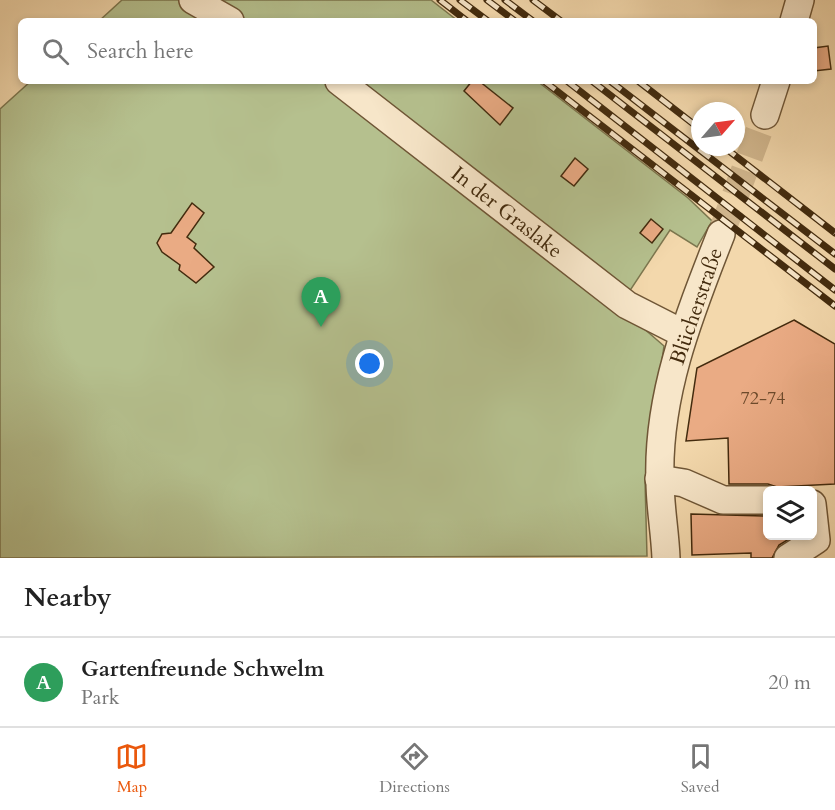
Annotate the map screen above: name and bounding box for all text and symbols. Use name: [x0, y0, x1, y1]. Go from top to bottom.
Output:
search box: [18, 18, 817, 84]
icon: search: [39, 35, 72, 68]
text: Search here: [87, 36, 194, 66]
north arrow: [691, 102, 745, 156]
street label: In der Graslake: [445, 160, 569, 265]
street label: Blücherstraße: [663, 244, 730, 368]
pin: A: [302, 278, 340, 327]
your location: [355, 349, 384, 378]
house number: 72-74: [741, 386, 785, 411]
map controls: [763, 486, 817, 540]
button: layers: [763, 486, 817, 540]
text: Nearby: [24, 580, 112, 615]
text: Gartenfreunde Schwelm: [81, 654, 324, 684]
text: A: [36, 669, 51, 696]
text: 20 m: [768, 669, 811, 696]
text: Park: [81, 684, 119, 711]
tab: Map: [115, 740, 148, 798]
tab: Directions: [379, 740, 450, 798]
tab: Saved: [681, 740, 720, 798]

